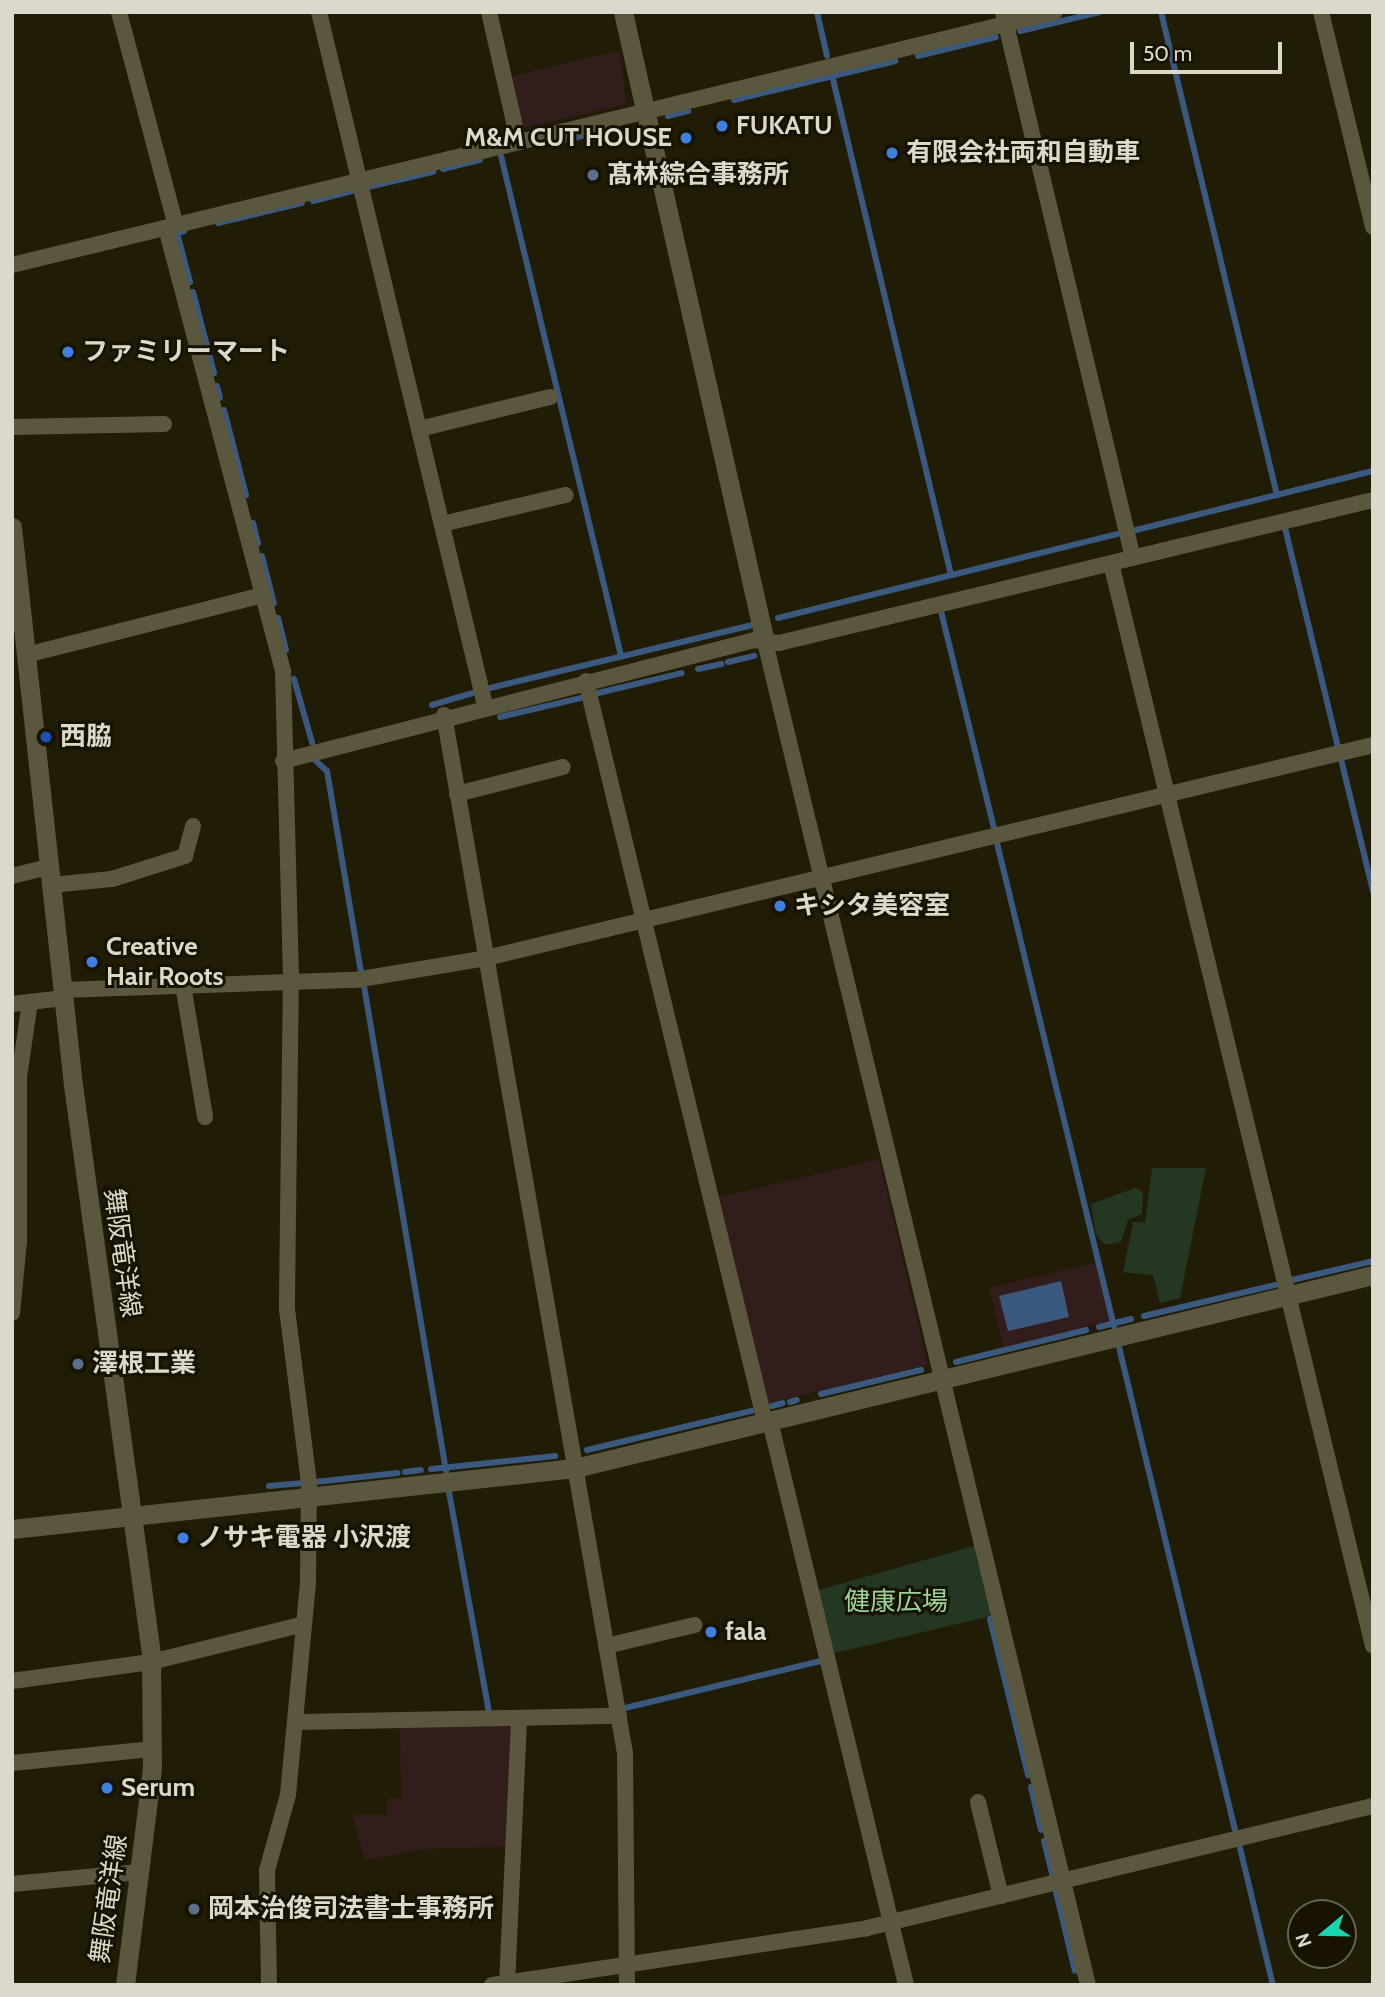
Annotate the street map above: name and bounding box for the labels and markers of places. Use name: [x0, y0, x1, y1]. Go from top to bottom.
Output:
place label: FUKATU: [736, 110, 833, 142]
marker: FUKATU: [714, 118, 730, 134]
place label: M&M CUT HOUSE: [465, 122, 672, 154]
marker: M&M CUT HOUSE: [678, 130, 694, 146]
place label: 有限会社両和自動車: [906, 137, 1140, 169]
marker: 有限会社両和自動車: [884, 145, 900, 161]
place label: 髙林綜合事務所: [607, 159, 789, 191]
marker: 髙林綜合事務所: [585, 167, 601, 183]
place label: ファミリーマート: [82, 336, 290, 368]
marker: ファミリーマート: [60, 344, 76, 360]
place label: 西脇: [60, 721, 112, 753]
marker: 西脇: [38, 729, 54, 745]
place label: キシタ美容室: [794, 890, 950, 922]
marker: キシタ美容室: [772, 898, 788, 914]
place label: Creative Hair Roots: [106, 931, 224, 992]
marker: Creative Hair Roots: [84, 954, 100, 970]
place label: 澤根工業: [92, 1348, 196, 1380]
marker: 澤根工業: [70, 1356, 86, 1372]
place label: ノサキ電器 小沢渡: [197, 1522, 411, 1554]
marker: ノサキ電器 小沢渡: [175, 1530, 191, 1546]
place label: fala: [725, 1616, 766, 1648]
marker: fala: [703, 1624, 719, 1640]
place label: Serum: [121, 1772, 195, 1804]
marker: Serum: [99, 1780, 115, 1796]
place label: 岡本治俊司法書士事務所: [208, 1893, 494, 1925]
marker: 岡本治俊司法書士事務所: [186, 1901, 202, 1917]

